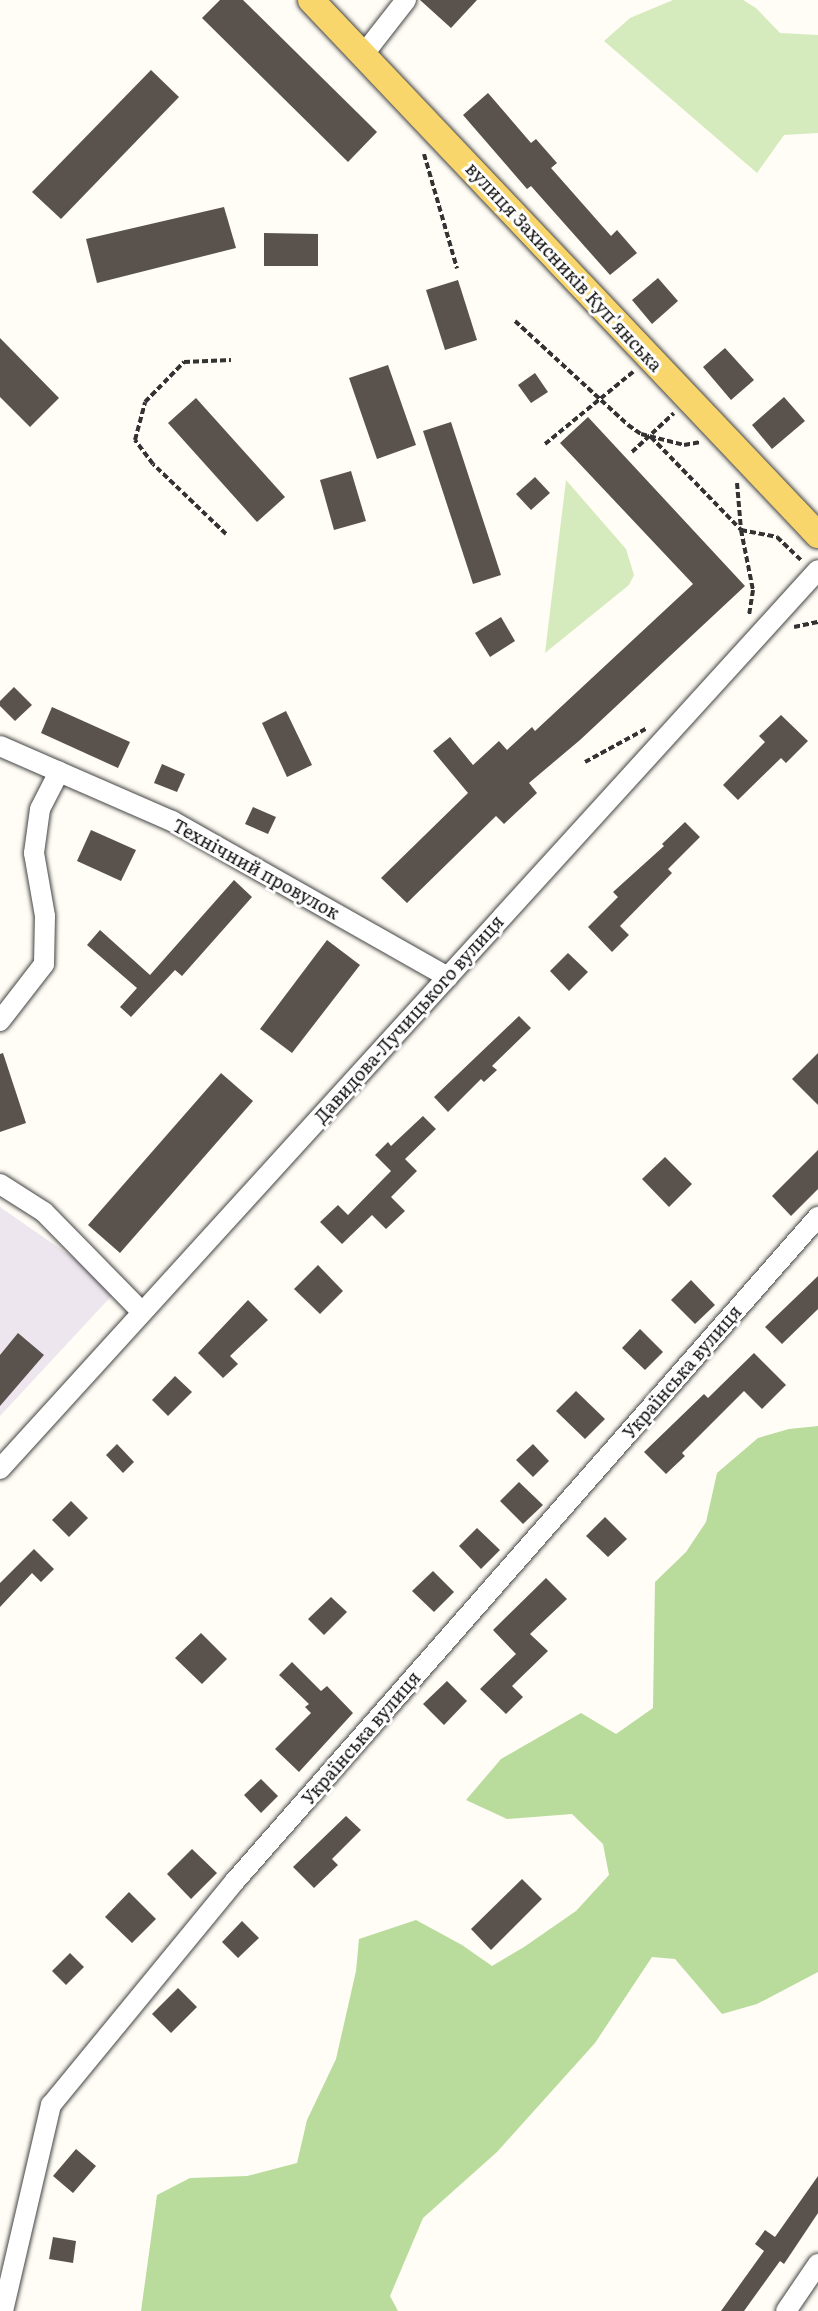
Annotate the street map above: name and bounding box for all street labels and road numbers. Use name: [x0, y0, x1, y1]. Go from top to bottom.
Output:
street label: вулиця Захисників Куп'янська: [461, 158, 667, 376]
street label: Технічний провулок: [169, 814, 343, 924]
street label: Давидова-Лучицького вулиця: [310, 911, 508, 1127]
street label: Українська вулиця: [618, 1301, 746, 1443]
street label: Українська вулиця: [297, 1667, 425, 1809]

